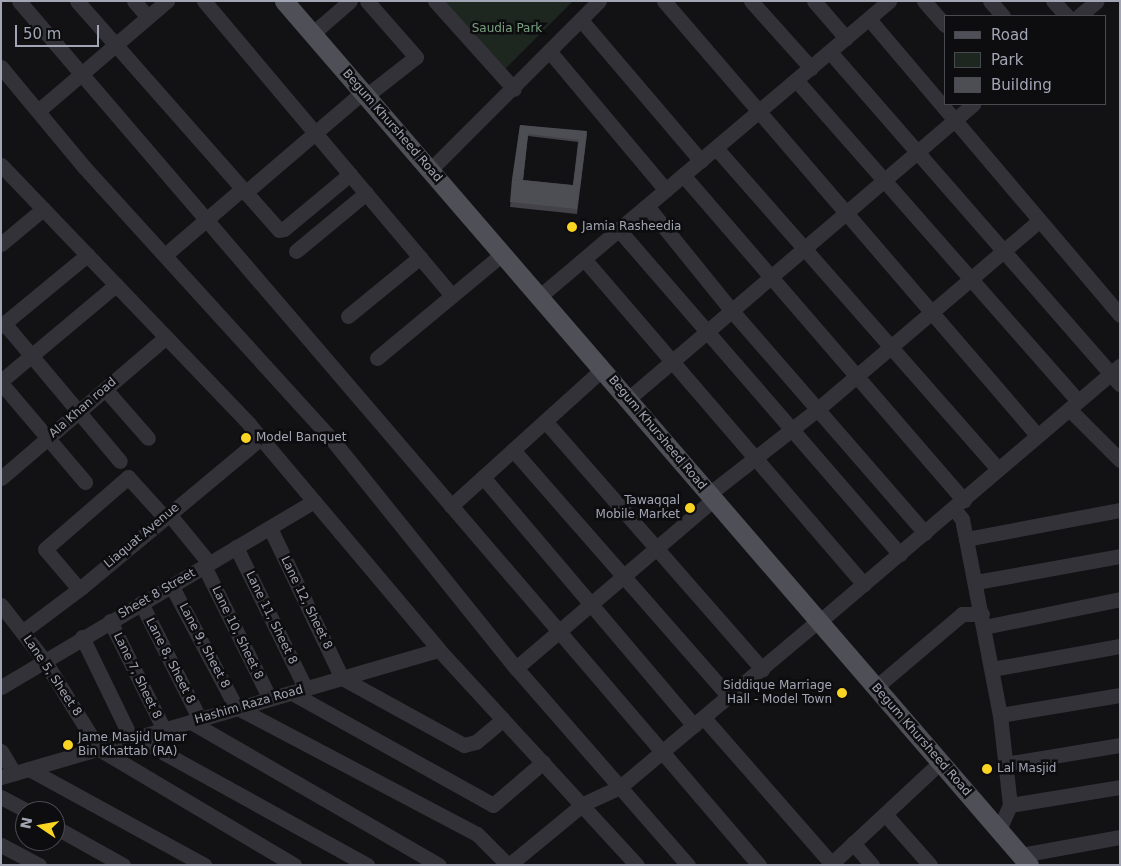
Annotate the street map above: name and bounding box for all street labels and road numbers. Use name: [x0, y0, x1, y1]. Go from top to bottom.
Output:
street label: Begum Khursheed Road: [339, 67, 445, 185]
street label: Begum Khursheed Road: [605, 373, 709, 493]
street label: Ala Khan road: [47, 375, 119, 441]
street label: Liaquat Avenue: [102, 501, 182, 571]
street label: Lane 12, Sheet 8: [277, 554, 335, 652]
street label: Sheet 8 Street: [116, 566, 198, 622]
street label: Lane 11, Sheet 8: [242, 569, 300, 667]
street label: Lane 10, Sheet 8: [208, 584, 266, 682]
street label: Lane 9, Sheet 8: [176, 601, 232, 691]
street label: Lane 8, Sheet 8: [142, 616, 198, 706]
street label: Lane 7, Sheet 8: [110, 630, 164, 722]
street label: Lane 5, Sheet 8: [20, 633, 84, 719]
street label: Begum Khursheed Road: [868, 681, 974, 799]
street label: Hashim Raza Road: [193, 683, 305, 727]

